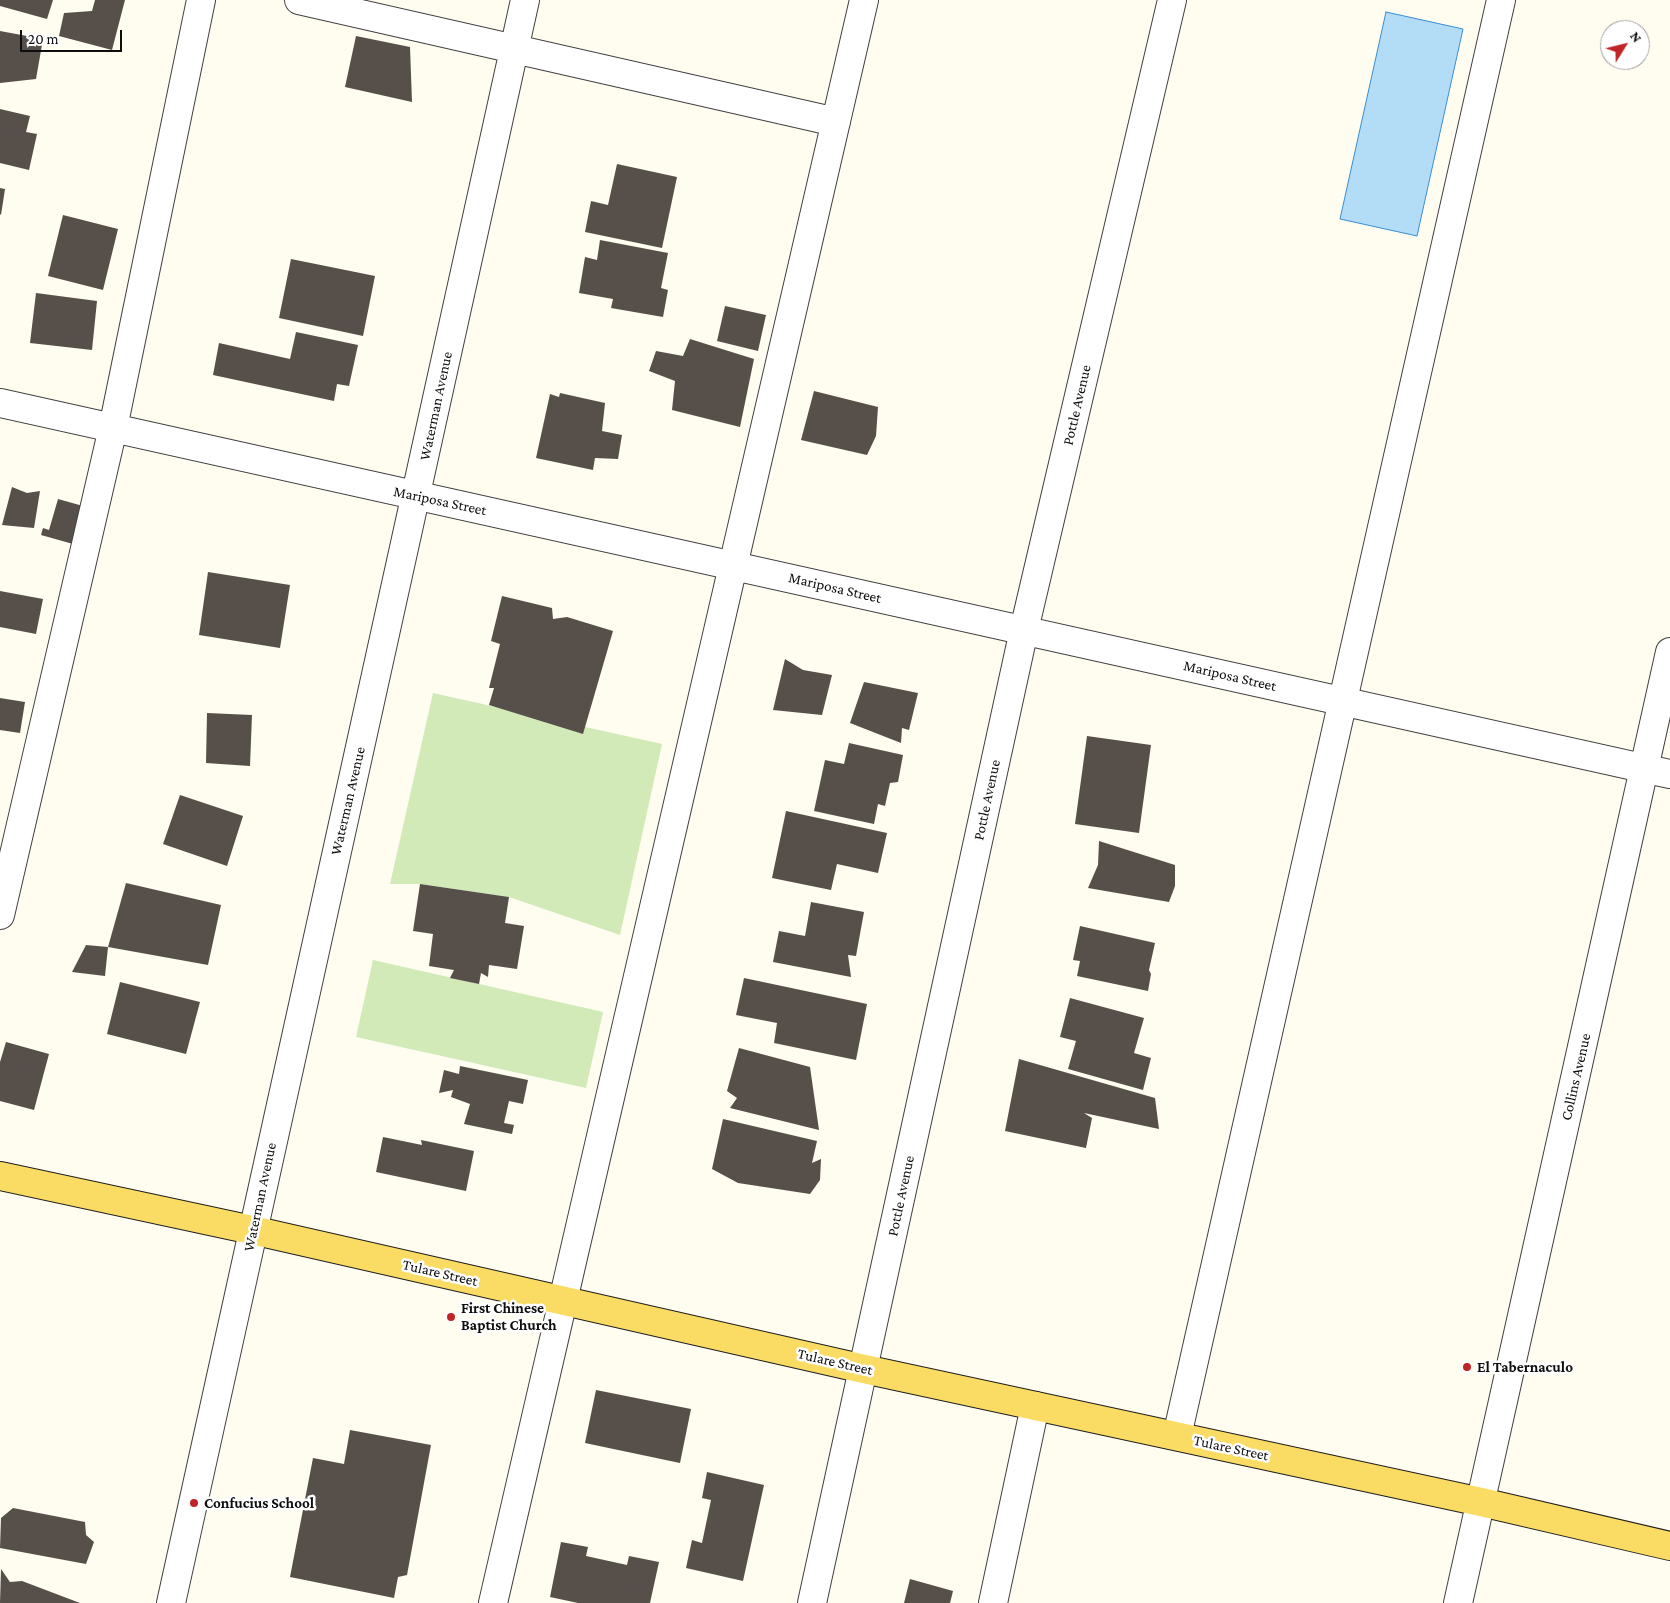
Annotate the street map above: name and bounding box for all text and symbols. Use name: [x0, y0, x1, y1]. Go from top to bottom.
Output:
scale bar: [22, 20, 125, 52]
north arrow: [1600, 20, 1650, 70]
text: N: [1627, 28, 1646, 45]
text: 20 m: [28, 31, 59, 47]
street label: Waterman Avenue: [416, 350, 456, 462]
street label: Pottle Avenue: [1059, 363, 1095, 447]
street label: Mariposa Street: [392, 482, 488, 520]
street label: Mariposa Street: [787, 569, 883, 607]
street label: Mariposa Street: [1182, 657, 1278, 695]
street label: Waterman Avenue: [327, 745, 369, 857]
street label: Pottle Avenue: [970, 758, 1004, 842]
street label: Collins Avenue: [1557, 1032, 1595, 1122]
street label: Waterman Avenue: [240, 1141, 280, 1253]
street label: Pottle Avenue: [884, 1154, 918, 1238]
street label: Tulare Street: [401, 1256, 479, 1290]
place label: First Chinese Baptist Church: [461, 1299, 557, 1334]
marker: First Chinese Baptist Church: [445, 1311, 457, 1323]
street label: Tulare Street: [796, 1345, 874, 1379]
place label: El Tabernaculo: [1477, 1358, 1573, 1376]
marker: El Tabernaculo: [1461, 1361, 1473, 1373]
street label: Tulare Street: [1192, 1431, 1270, 1465]
place label: Confucius School: [204, 1494, 314, 1512]
marker: Confucius School: [188, 1497, 200, 1509]

